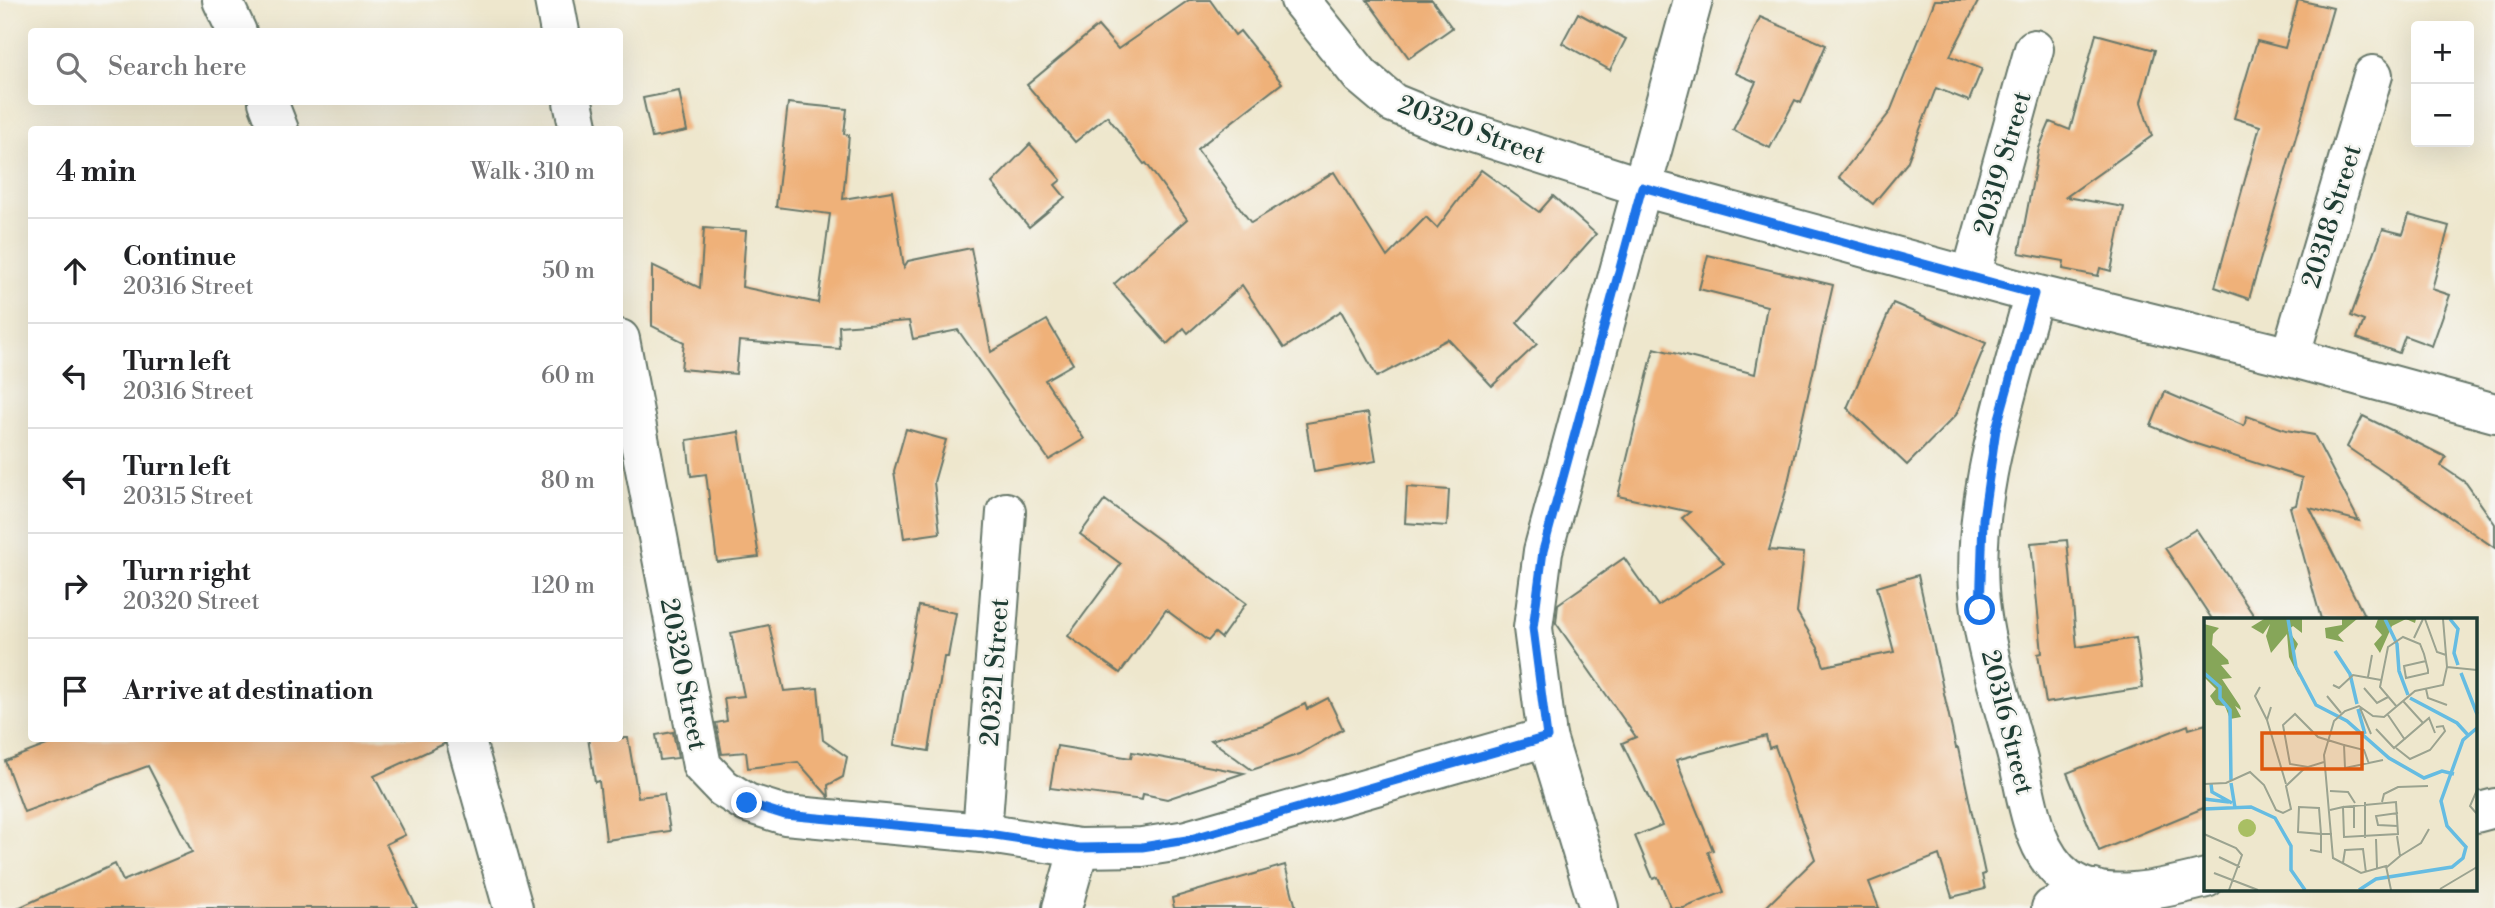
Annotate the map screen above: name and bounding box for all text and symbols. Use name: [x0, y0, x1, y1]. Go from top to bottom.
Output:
map controls: [2411, 21, 2474, 147]
button: +: [2411, 21, 2474, 84]
search box: [28, 28, 623, 105]
icon: search: [52, 48, 90, 86]
text: Search here: [108, 51, 247, 83]
button: −: [2411, 84, 2474, 147]
street label: 20320 Street: [1394, 88, 1550, 171]
street label: 20319 Street: [1967, 88, 2039, 239]
street label: 20318 Street: [2295, 141, 2369, 292]
text: 4 min: [56, 153, 136, 191]
text: Walk · 310 m: [470, 158, 595, 186]
text: Continue: [123, 241, 236, 273]
icon: ahead: [56, 252, 94, 290]
text: 50 m: [542, 257, 595, 285]
text: 20316 Street: [123, 273, 254, 301]
text: Turn left: [123, 346, 231, 378]
icon: left: [56, 357, 94, 395]
text: 60 m: [541, 362, 595, 390]
text: 20316 Street: [123, 378, 254, 406]
text: Turn left: [123, 451, 231, 483]
icon: left: [56, 462, 94, 500]
text: 80 m: [541, 467, 595, 495]
text: 20315 Street: [123, 483, 253, 511]
text: Turn right: [123, 556, 251, 588]
icon: right: [56, 567, 94, 605]
text: 120 m: [531, 572, 595, 600]
text: 20320 Street: [123, 588, 260, 616]
route start: [1964, 594, 1995, 625]
street label: 20320 Street: [653, 595, 713, 753]
street label: 20321 Street: [974, 597, 1016, 747]
inset map: [2204, 618, 2478, 890]
street label: 20316 Street: [1974, 647, 2040, 798]
icon: arrive: [56, 672, 94, 710]
text: Arrive at destination: [123, 675, 373, 707]
route end: [731, 787, 762, 818]

